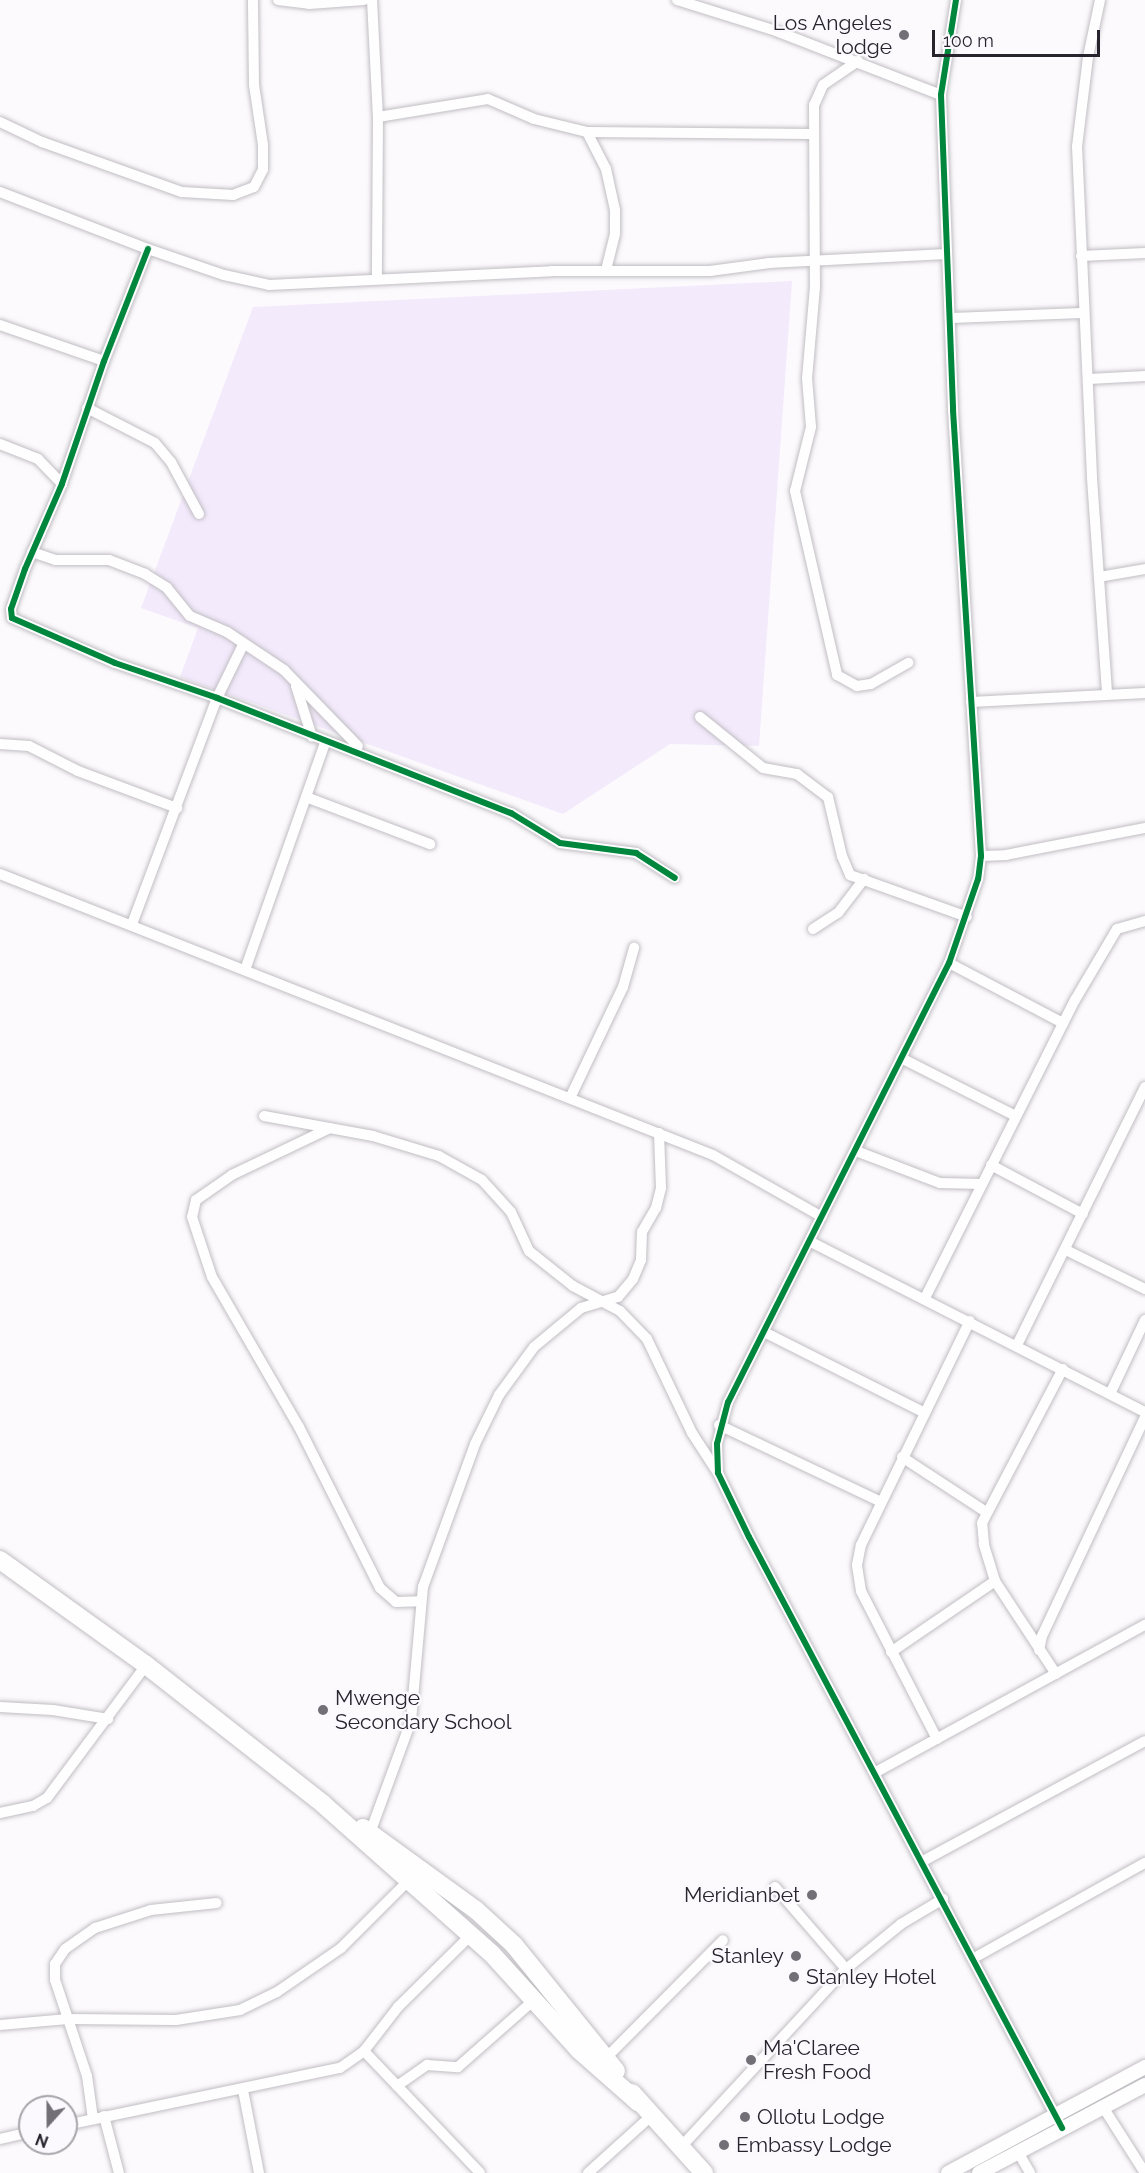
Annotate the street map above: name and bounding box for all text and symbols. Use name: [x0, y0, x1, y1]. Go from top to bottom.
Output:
place label: Los Angeles lodge: [772, 10, 892, 60]
scale bar: [935, 18, 1103, 56]
marker: Los Angeles lodge: [897, 28, 911, 42]
text: 100 m: [943, 30, 994, 51]
place label: Mwenge Secondary School: [335, 1685, 512, 1735]
marker: Mwenge Secondary School: [316, 1703, 330, 1717]
place label: Meridianbet: [684, 1882, 800, 1908]
marker: Meridianbet: [805, 1888, 819, 1902]
place label: Stanley: [712, 1943, 784, 1969]
marker: Stanley: [789, 1949, 803, 1963]
place label: Stanley Hotel: [806, 1964, 936, 1990]
marker: Stanley Hotel: [787, 1970, 801, 1984]
place label: Ma'Claree Fresh Food: [763, 2035, 871, 2085]
marker: Ma'Claree Fresh Food: [744, 2053, 758, 2067]
north arrow: [18, 2095, 78, 2155]
place label: Ollotu Lodge: [757, 2104, 884, 2130]
marker: Ollotu Lodge: [738, 2110, 752, 2124]
text: N: [33, 2129, 51, 2151]
place label: Embassy Lodge: [736, 2132, 892, 2158]
marker: Embassy Lodge: [717, 2138, 731, 2152]

